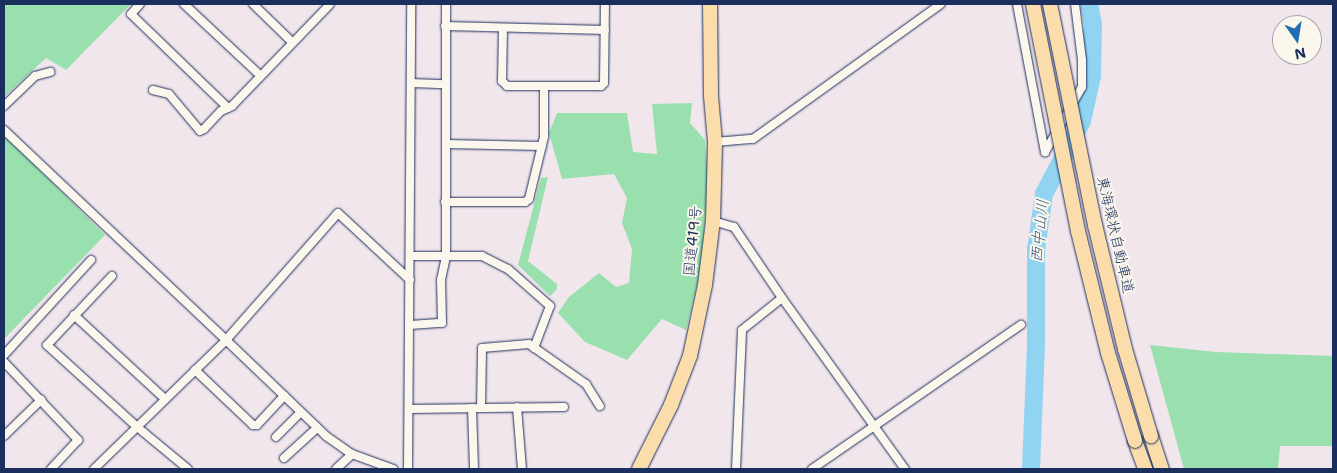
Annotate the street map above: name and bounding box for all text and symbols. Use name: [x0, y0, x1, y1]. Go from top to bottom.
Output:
north arrow: [1272, 15, 1322, 65]
text: N: [1293, 44, 1308, 64]
street label: 東海環状自動車道: [1093, 175, 1137, 295]
water label: 西中山川: [1027, 198, 1053, 264]
street label: 国道419号: [680, 205, 706, 277]

